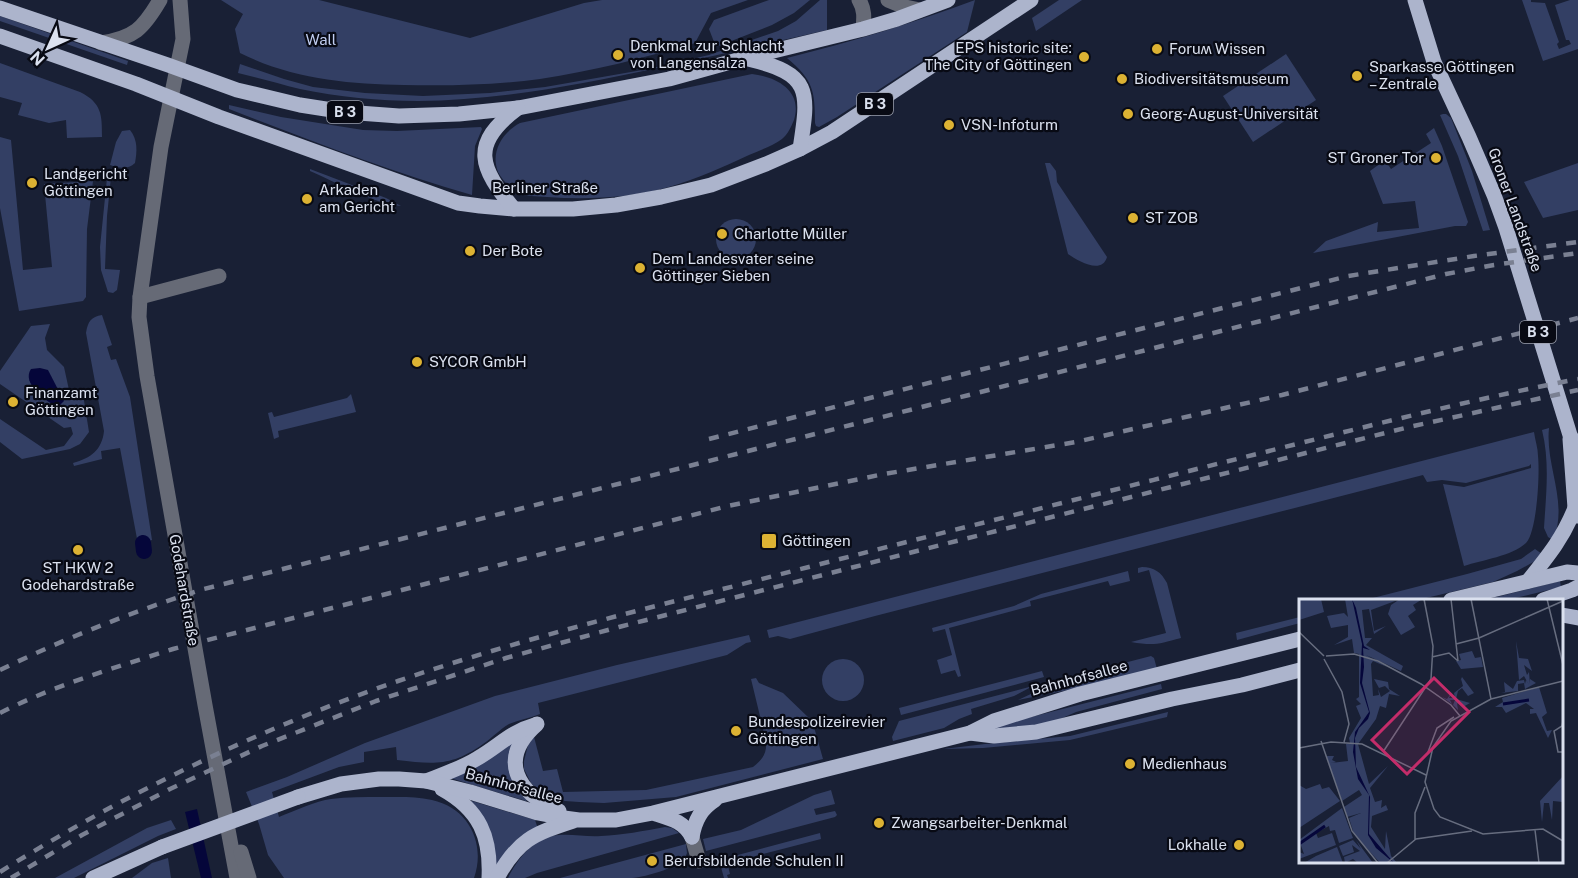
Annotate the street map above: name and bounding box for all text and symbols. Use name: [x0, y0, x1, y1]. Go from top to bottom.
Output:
north arrow: [18, 18, 78, 78]
park label: Wall: [306, 31, 336, 48]
place label: Denkmal zur Schlacht von Langensalza: [630, 37, 783, 71]
place label: EPS historic site: The City of Göttingen: [925, 39, 1072, 73]
place label: Foruʍ Wissen: [1169, 40, 1265, 57]
marker: Foruʍ Wissen: [1150, 42, 1164, 56]
text: N: [27, 47, 49, 69]
marker: Denkmal zur Schlacht von Langensalza: [611, 48, 625, 62]
marker: EPS historic site: The City of Göttingen: [1077, 50, 1091, 64]
place label: Sparkasse Göttingen – Zentrale: [1369, 58, 1514, 92]
marker: Sparkasse Göttingen – Zentrale: [1350, 69, 1364, 83]
place label: Biodiversitätsmuseum: [1134, 70, 1289, 87]
marker: Biodiversitätsmuseum: [1115, 72, 1129, 86]
road number: B 3: [857, 93, 893, 115]
road number: B 3: [327, 101, 363, 123]
place label: Georg-August-Universität: [1140, 105, 1319, 122]
marker: Georg-August-Universität: [1121, 107, 1135, 121]
place label: VSN-Infoturm: [961, 116, 1058, 133]
marker: VSN-Infoturm: [942, 118, 956, 132]
street label: Groner Landstraße: [1485, 146, 1546, 274]
place label: ST Groner Tor: [1328, 149, 1424, 166]
marker: ST Groner Tor: [1429, 151, 1443, 165]
place label: Landgericht Göttingen: [44, 165, 128, 199]
marker: Landgericht Göttingen: [25, 176, 39, 190]
street label: Berliner Straße: [492, 179, 598, 196]
place label: Arkaden am Gericht: [319, 181, 395, 215]
marker: Arkaden am Gericht: [300, 192, 314, 206]
place label: ST ZOB: [1145, 209, 1198, 226]
marker: ST ZOB: [1126, 211, 1140, 225]
place label: Charlotte Müller: [734, 225, 847, 242]
marker: Charlotte Müller: [715, 227, 729, 241]
place label: Der Bote: [482, 242, 543, 259]
marker: Der Bote: [463, 244, 477, 258]
place label: Dem Landesvater seine Göttinger Sieben: [652, 250, 814, 284]
marker: Dem Landesvater seine Göttinger Sieben: [633, 261, 647, 275]
road number: B 3: [1520, 321, 1556, 343]
place label: SYCOR GmbH: [429, 353, 527, 370]
marker: SYCOR GmbH: [410, 355, 424, 369]
place label: Finanzamt Göttingen: [25, 384, 98, 418]
marker: Finanzamt Göttingen: [6, 395, 20, 409]
marker: Göttingen: [760, 532, 778, 550]
place label: Göttingen: [782, 532, 851, 549]
street label: Godehardstraße: [166, 533, 203, 647]
marker: ST HKW 2 Godehardstraße: [71, 543, 85, 557]
place label: ST HKW 2 Godehardstraße: [21, 559, 135, 593]
inset map: [1299, 599, 1563, 863]
street label: Bahnhofsallee: [1029, 656, 1129, 699]
place label: Bundespolizeirevier Göttingen: [748, 713, 885, 747]
marker: Bundespolizeirevier Göttingen: [729, 724, 743, 738]
place label: Medienhaus: [1142, 755, 1227, 772]
marker: Medienhaus: [1123, 757, 1137, 771]
street label: Bahnhofsallee: [464, 764, 564, 807]
place label: Zwangsarbeiter-Denkmal: [891, 814, 1068, 831]
marker: Zwangsarbeiter-Denkmal: [872, 816, 886, 830]
place label: Lokhalle: [1168, 836, 1227, 853]
marker: Lokhalle: [1232, 838, 1246, 852]
place label: Berufsbildende Schulen II: [664, 852, 844, 869]
marker: Berufsbildende Schulen II: [645, 854, 659, 868]

